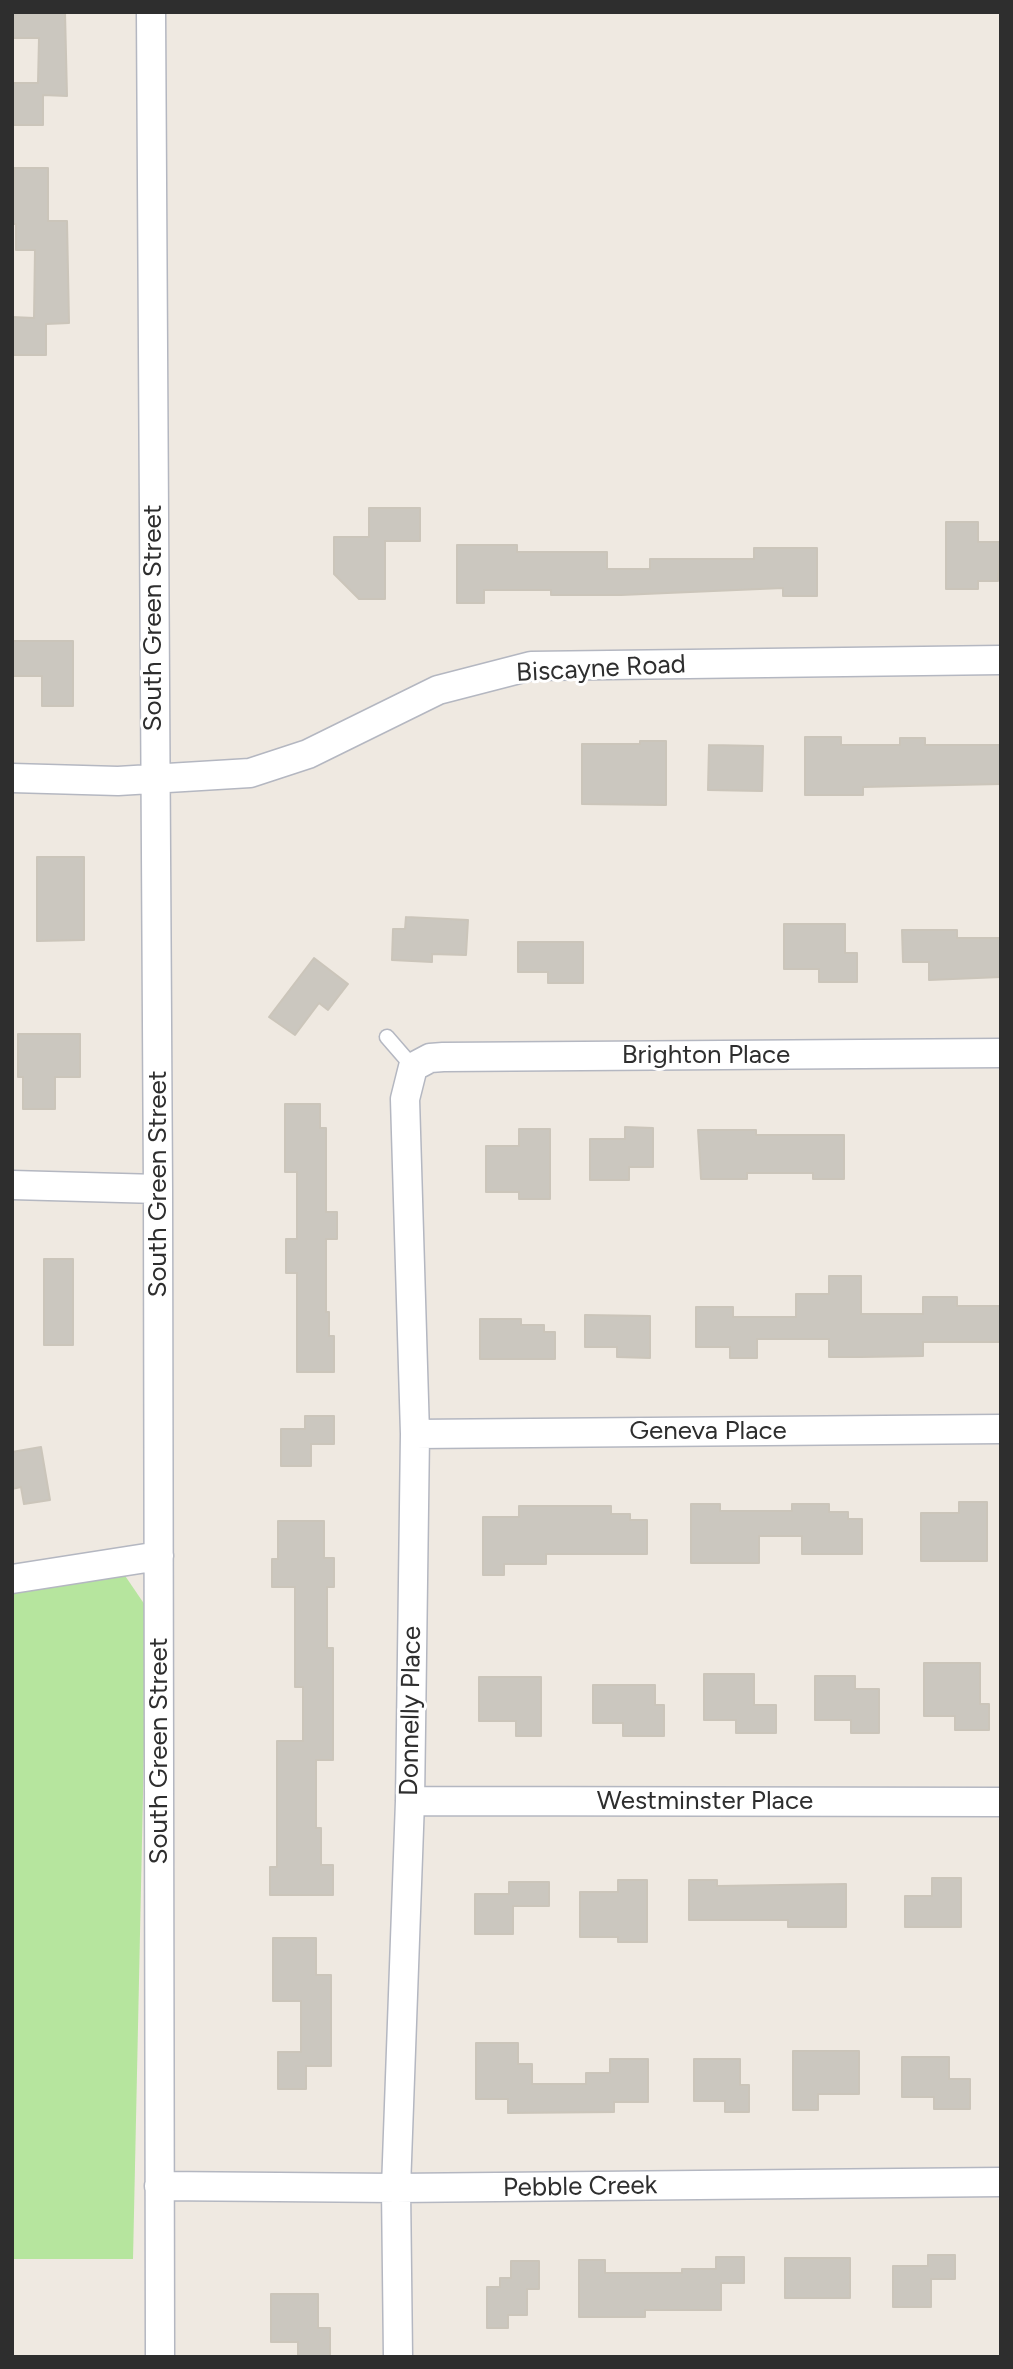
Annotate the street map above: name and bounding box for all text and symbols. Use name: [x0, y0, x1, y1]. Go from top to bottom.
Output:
street label: South Green Street: [137, 505, 169, 731]
street label: Biscayne Road: [515, 649, 687, 689]
street label: Brighton Place: [622, 1039, 790, 1071]
street label: South Green Street: [142, 1071, 174, 1297]
street label: Geneva Place: [629, 1415, 787, 1447]
street label: Donnelly Place: [394, 1626, 428, 1796]
street label: South Green Street: [143, 1638, 175, 1864]
street label: Westminster Place: [597, 1785, 813, 1817]
street label: Pebble Creek: [503, 2170, 657, 2204]

